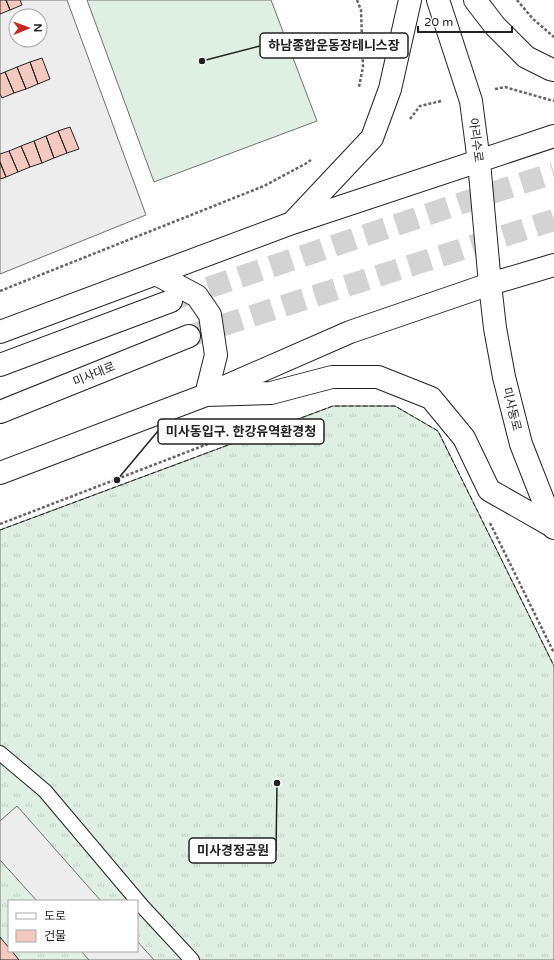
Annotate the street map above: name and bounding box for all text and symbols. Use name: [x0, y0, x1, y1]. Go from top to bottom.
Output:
north arrow: [8, 8, 48, 48]
scale bar: [418, 8, 512, 34]
text: 20 m: [424, 15, 453, 29]
text: N: [31, 23, 44, 32]
callout: 하남종합운동장테니스장: [260, 33, 408, 58]
text: 하남종합운동장테니스장: [268, 38, 400, 54]
street label: 아리수로: [466, 117, 486, 163]
street label: 미사대로: [71, 359, 117, 389]
street label: 미사동로: [500, 386, 524, 432]
callout: 미사동입구. 한강유역환경청: [158, 419, 324, 444]
text: 미사동입구. 한강유역환경청: [166, 424, 316, 440]
callout: 미사경정공원: [189, 838, 276, 863]
text: 미사경정공원: [197, 843, 269, 859]
legend: [8, 900, 138, 952]
text: 도로: [44, 909, 66, 923]
text: 건물: [44, 929, 66, 943]

